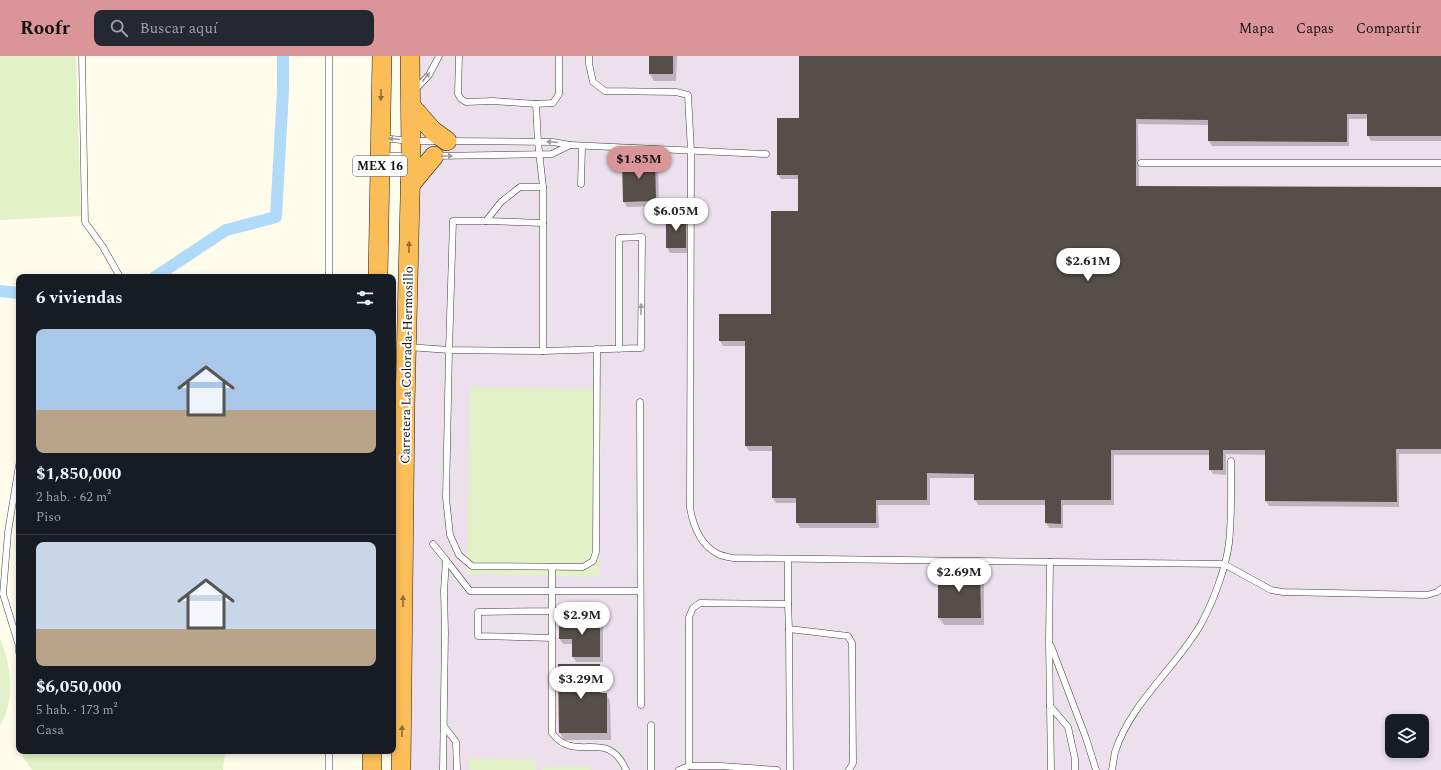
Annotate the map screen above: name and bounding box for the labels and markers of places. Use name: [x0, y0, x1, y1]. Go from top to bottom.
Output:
pin: $1.85M: [606, 146, 672, 180]
pin: $6.05M: [643, 198, 709, 232]
pin: $2.61M: [1055, 248, 1121, 282]
pin: $2.69M: [926, 559, 992, 593]
pin: $2.9M: [554, 602, 610, 636]
pin: $3.29M: [548, 666, 614, 700]

